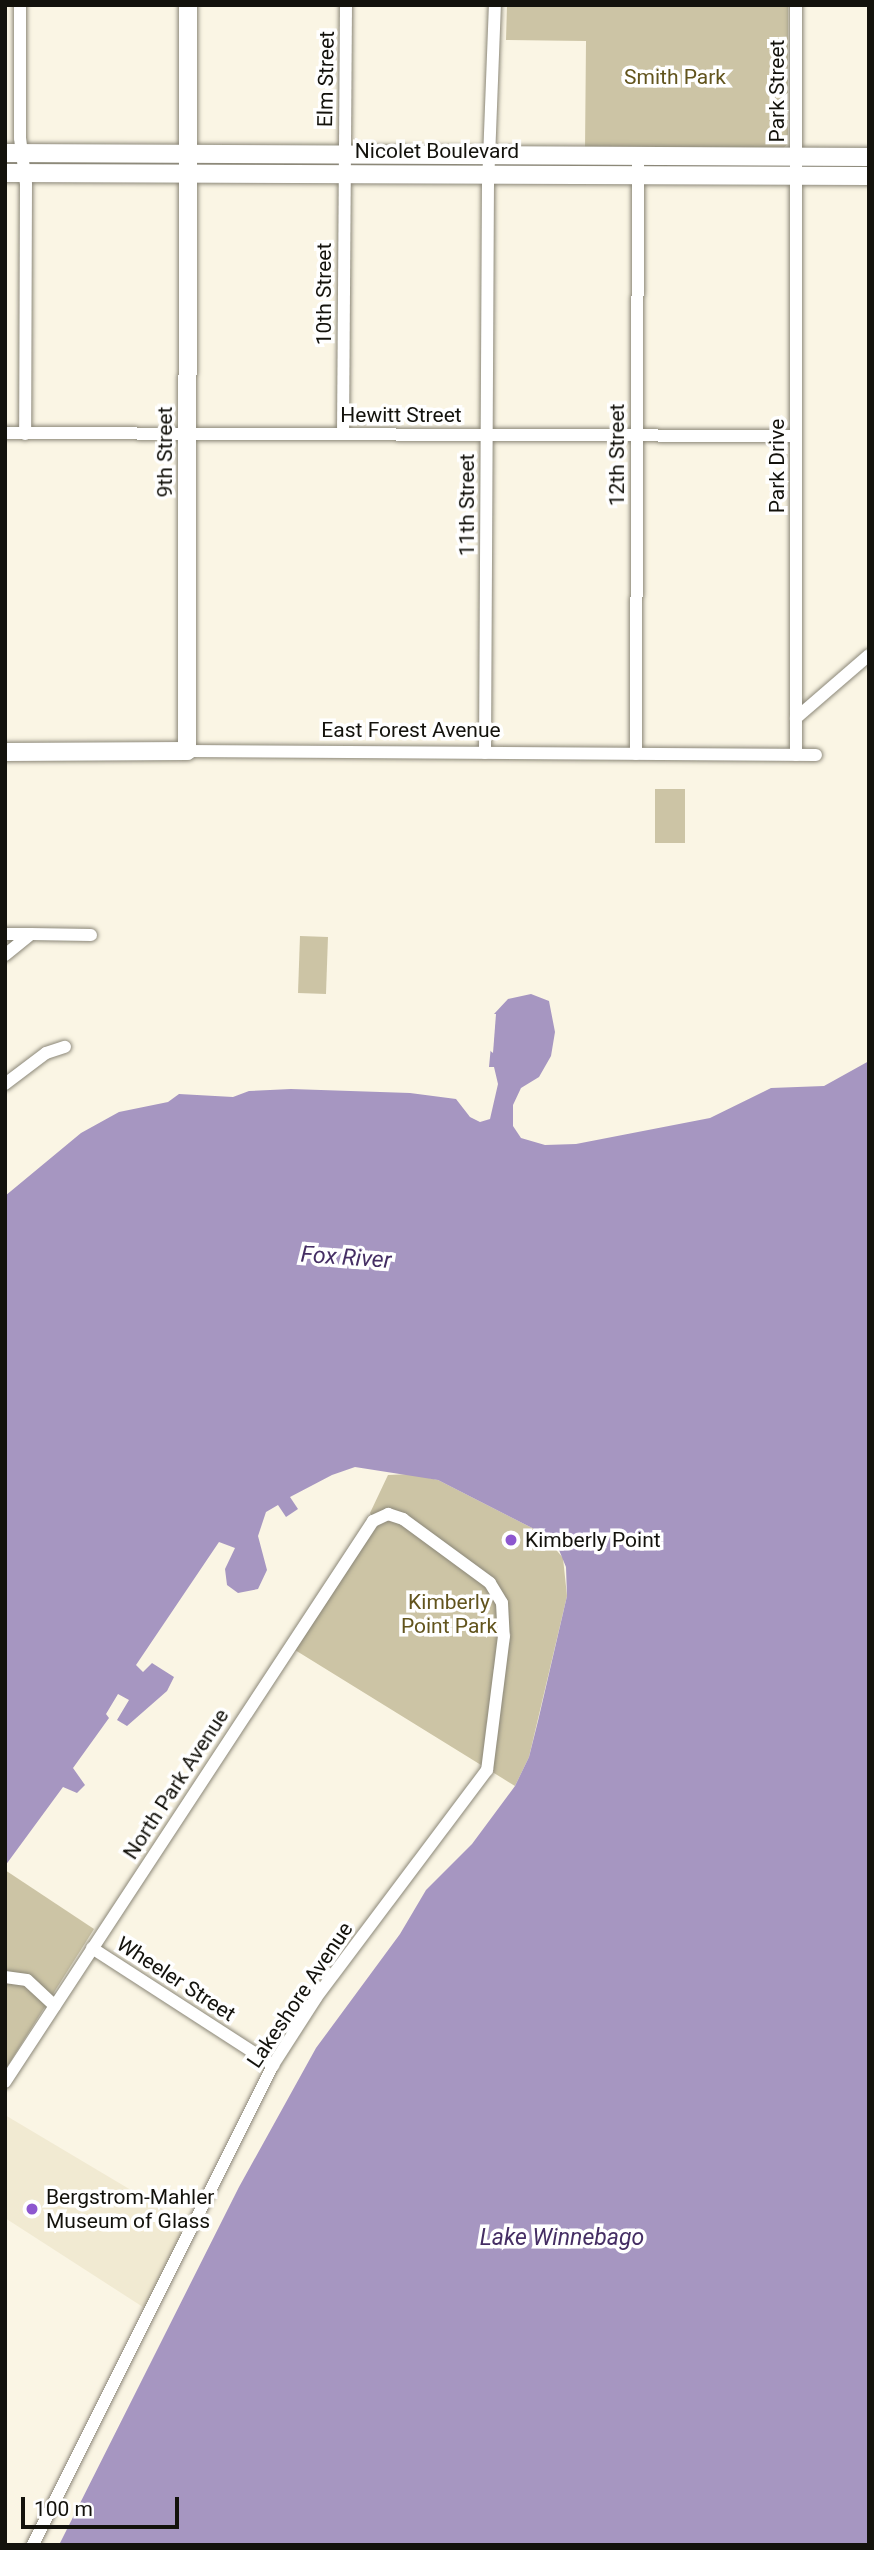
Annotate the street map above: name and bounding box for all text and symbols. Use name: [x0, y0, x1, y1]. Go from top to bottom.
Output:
street label: Elm Street: [313, 31, 339, 127]
street label: Park Street: [764, 40, 790, 142]
park label: Smith Park: [624, 64, 726, 90]
street label: Nicolet Boulevard: [355, 138, 519, 164]
street label: 10th Street: [311, 243, 337, 345]
street label: Hewitt Street: [340, 402, 462, 428]
street label: 12th Street: [604, 404, 630, 506]
street label: 9th Street: [152, 407, 178, 497]
street label: Park Drive: [764, 419, 790, 513]
street label: 11th Street: [454, 454, 480, 556]
street label: East Forest Avenue: [321, 717, 501, 743]
water label: Fox River: [300, 1241, 392, 1275]
place label: Kimberly Point: [525, 1527, 661, 1553]
marker: Kimberly Point: [503, 1532, 519, 1548]
park label: Kimberly Point Park: [401, 1589, 497, 1639]
street label: North Park Avenue: [118, 1704, 234, 1864]
street label: Lakeshore Avenue: [242, 1917, 358, 2073]
street label: Wheeler Street: [112, 1931, 240, 2027]
place label: Bergstrom-Mahler Museum of Glass: [46, 2184, 214, 2234]
marker: Bergstrom-Mahler Museum of Glass: [24, 2201, 40, 2217]
water label: Lake Winnebago: [480, 2224, 644, 2252]
scale bar: [24, 2484, 182, 2528]
text: 100 m: [34, 2497, 93, 2521]

